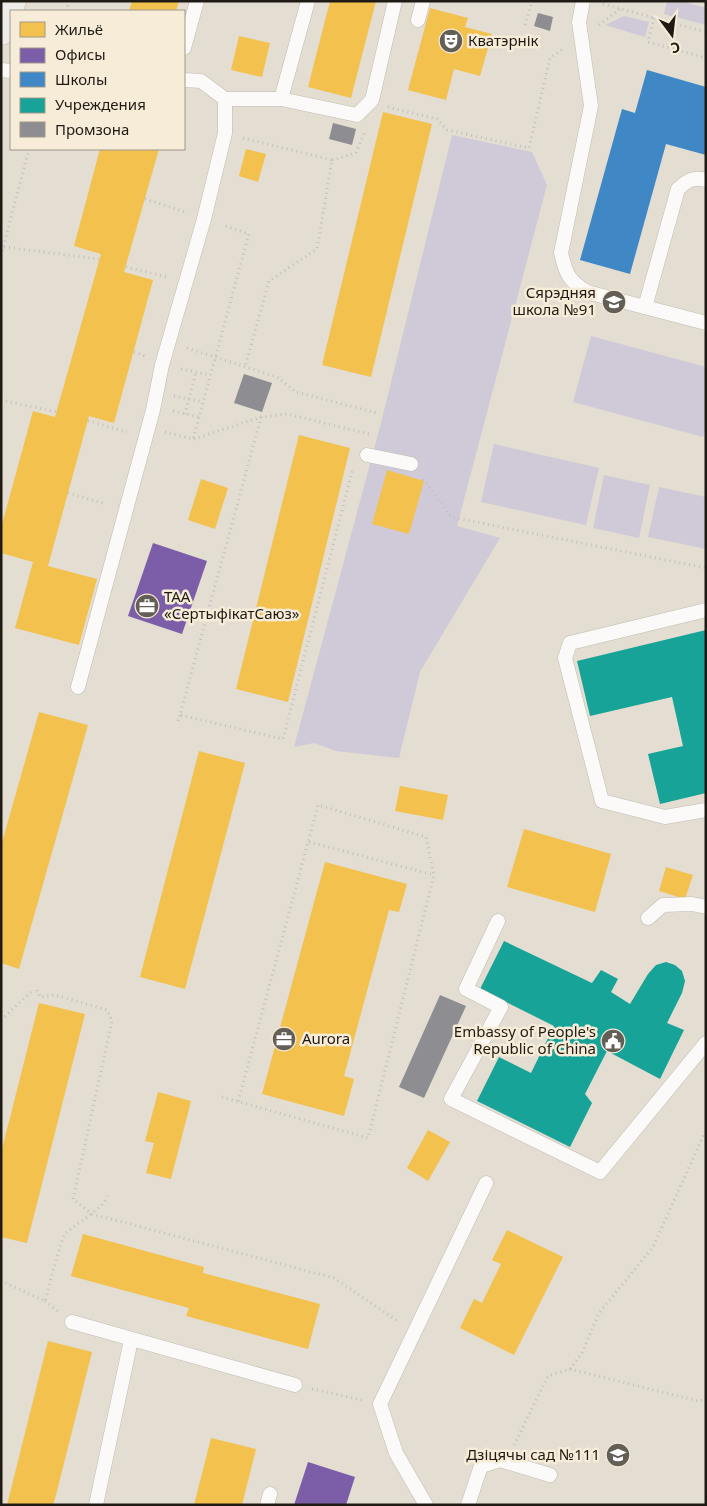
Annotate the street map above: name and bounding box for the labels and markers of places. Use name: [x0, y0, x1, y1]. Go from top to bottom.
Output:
theatre icon: Кватэрнік: [438, 28, 464, 54]
place label: Кватэрнік: [468, 30, 539, 50]
place label: Сярэдняя школа №91: [513, 282, 596, 319]
school or university icon: Сярэдняя школа №91: [601, 289, 627, 315]
place label: ТАА «СертыфікатСаюз»: [164, 586, 300, 623]
office icon: ТАА «СертыфікатСаюз»: [134, 593, 160, 619]
place label: Embassy of People's Republic of China: [454, 1021, 596, 1058]
office icon: Aurora: [271, 1026, 297, 1052]
place label: Aurora: [302, 1028, 350, 1048]
public building icon: Embassy of People's Republic of China: [600, 1028, 626, 1054]
school or university icon: Дзіцячы сад №111: [605, 1442, 631, 1468]
place label: Дзіцячы сад №111: [466, 1444, 600, 1464]

